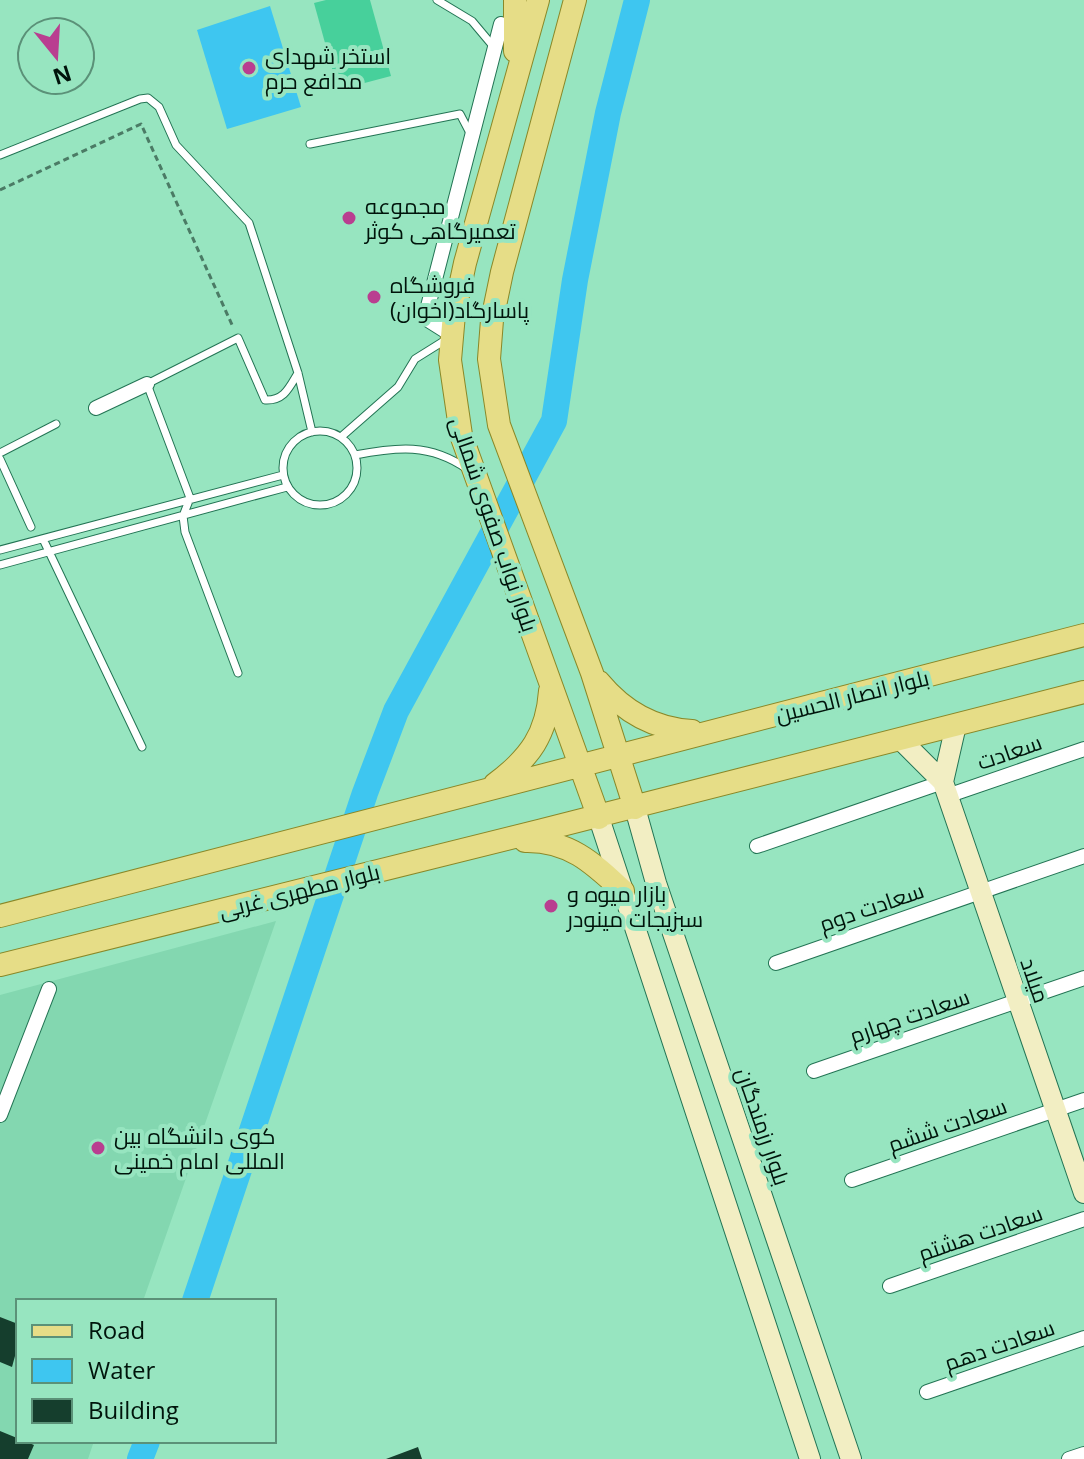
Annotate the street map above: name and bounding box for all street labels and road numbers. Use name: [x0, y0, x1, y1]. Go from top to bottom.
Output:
street label: بلوار نواب صفوی شمالی: [444, 412, 546, 636]
street label: بلوار انصار الحسین: [772, 661, 932, 729]
street label: سعادت: [973, 726, 1045, 776]
street label: بلوار مطهری غربی: [215, 856, 383, 924]
street label: سعادت دوم: [815, 874, 928, 940]
street label: میلاد: [1014, 953, 1058, 1007]
street label: سعادت چهارم: [845, 980, 974, 1051]
street label: بلوار رزمندگان: [730, 1063, 798, 1189]
street label: سعادت ششم: [883, 1090, 1011, 1160]
street label: سعادت هشتم: [914, 1197, 1047, 1269]
street label: سعادت دهم: [940, 1311, 1059, 1379]

